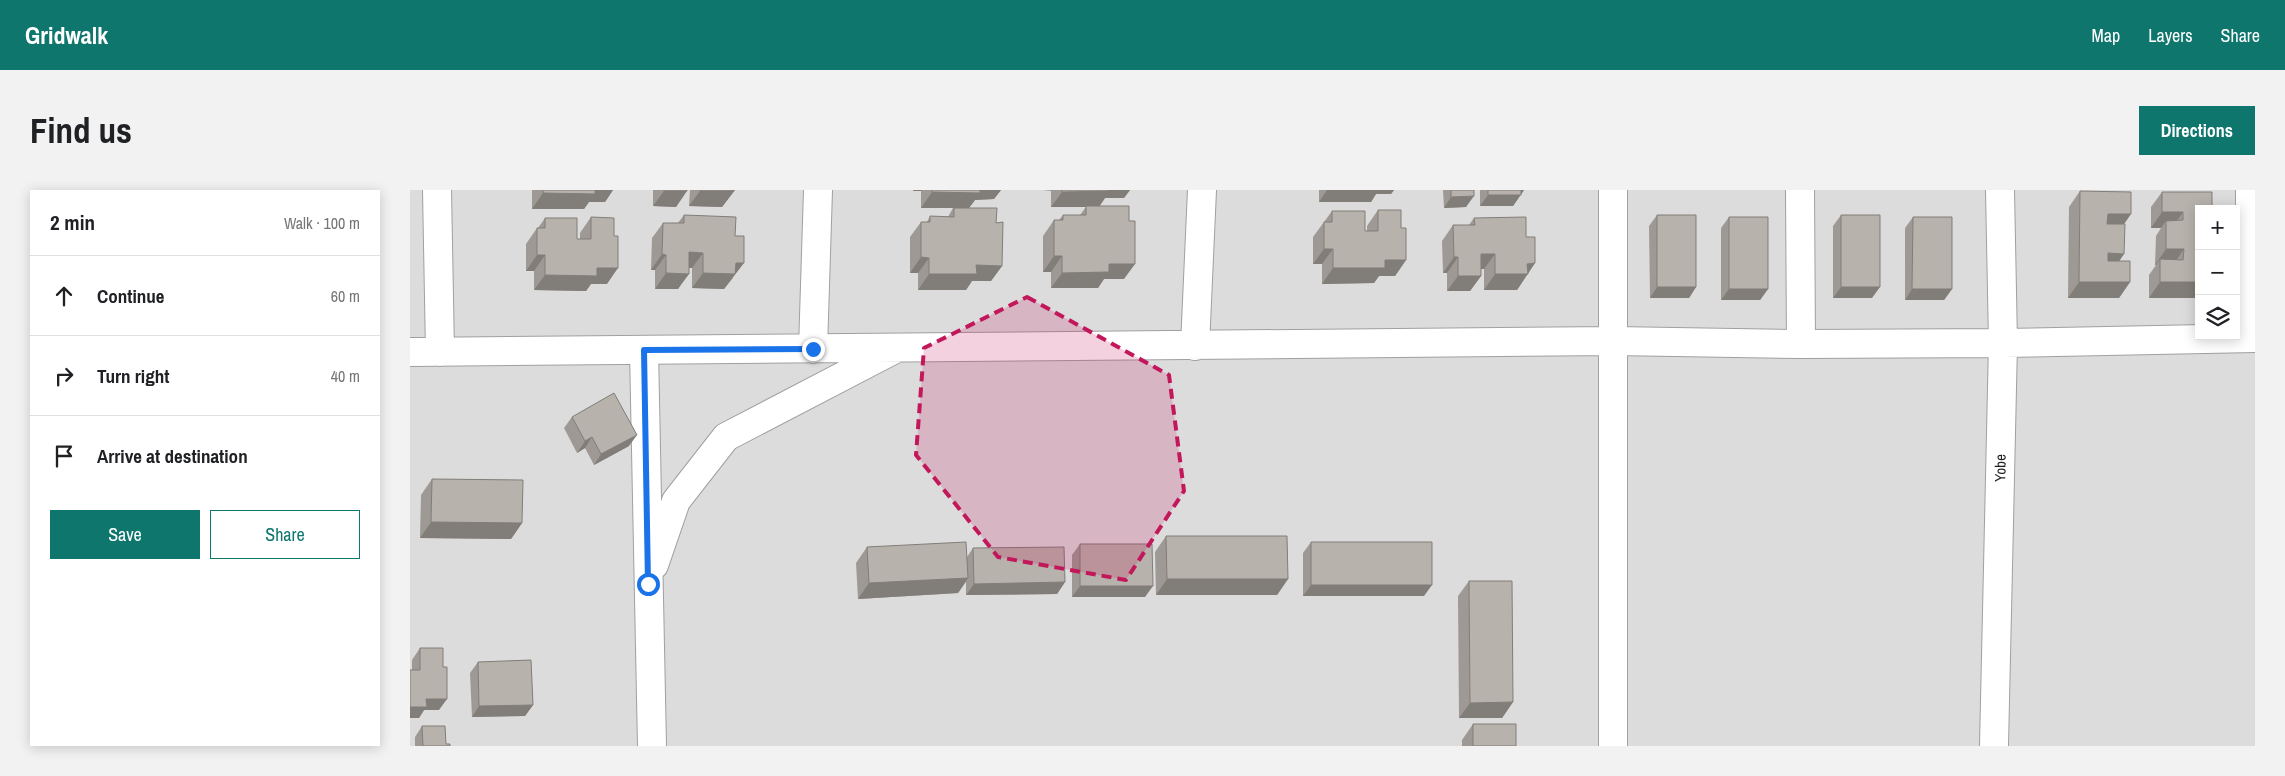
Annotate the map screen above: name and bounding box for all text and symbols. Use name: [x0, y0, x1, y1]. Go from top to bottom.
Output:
text: Gridwalk: [25, 19, 108, 51]
text: Map: [2092, 23, 2120, 48]
text: Layers: [2148, 23, 2193, 48]
text: Share: [2221, 23, 2260, 48]
button: Directions: [2139, 106, 2255, 155]
text: Find us: [30, 107, 132, 154]
map controls: [2195, 205, 2240, 340]
button: +: [2195, 205, 2240, 250]
text: 2 min: [50, 208, 95, 237]
text: Walk · 100 m: [284, 212, 360, 234]
button: −: [2195, 250, 2240, 295]
icon: ahead: [50, 282, 78, 310]
text: Continue: [97, 283, 165, 309]
text: 60 m: [331, 285, 360, 307]
button: layers: [2195, 295, 2240, 340]
route end: [802, 338, 825, 361]
icon: right: [50, 362, 78, 390]
text: Turn right: [97, 363, 169, 389]
text: 40 m: [331, 365, 360, 387]
icon: arrive: [50, 442, 78, 470]
text: Arrive at destination: [97, 443, 248, 469]
street label: Yobe: [1989, 454, 2011, 482]
button: Save: [50, 510, 200, 559]
button: Share: [210, 510, 360, 559]
route start: [637, 573, 660, 596]

